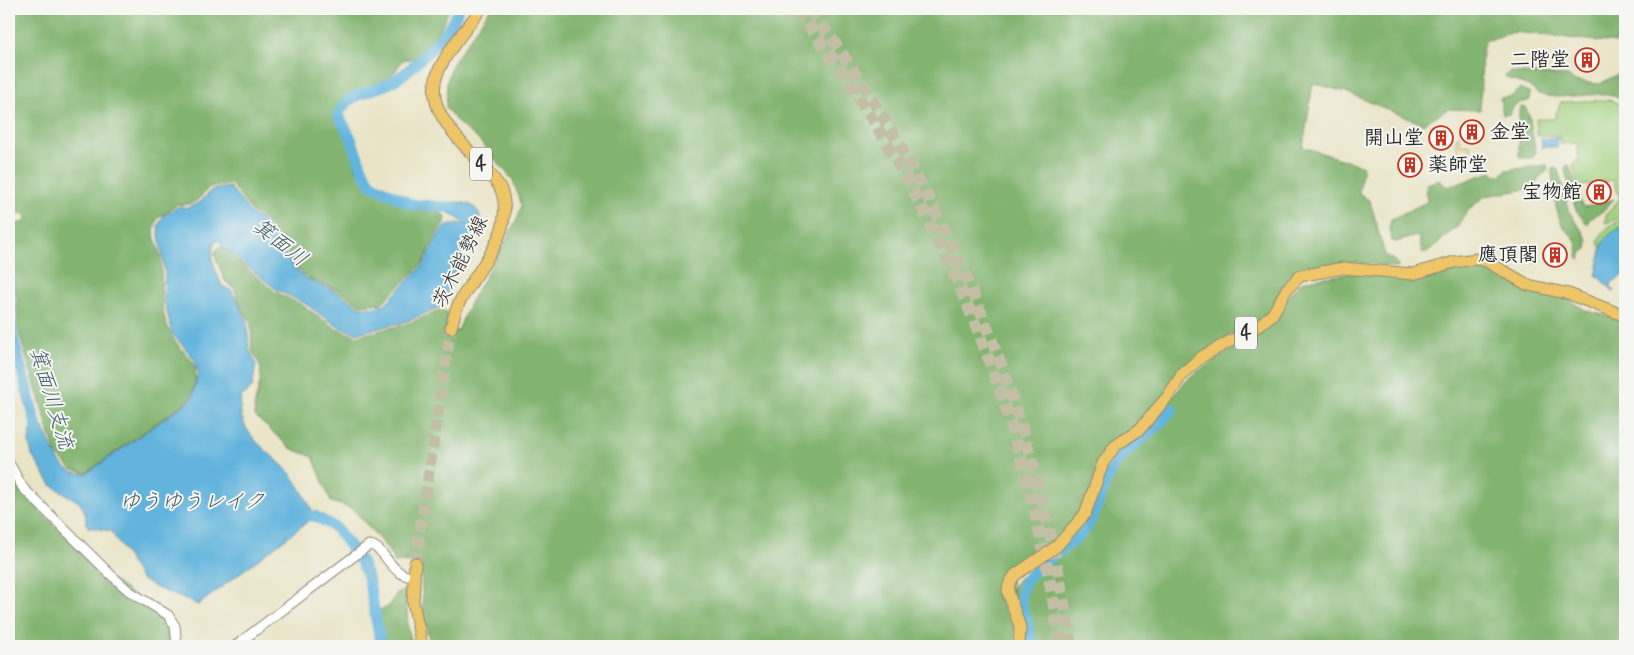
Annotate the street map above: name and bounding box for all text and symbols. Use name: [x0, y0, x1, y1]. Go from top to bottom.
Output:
place label: 二階堂: [1510, 47, 1570, 74]
building icon: 二階堂: [1574, 47, 1600, 73]
building icon: 金堂: [1459, 119, 1485, 145]
place label: 金堂: [1490, 119, 1530, 146]
place label: 開山堂: [1364, 125, 1424, 152]
building icon: 開山堂: [1428, 125, 1454, 151]
road number: 4: [470, 147, 492, 180]
building icon: 薬師堂: [1397, 152, 1423, 178]
place label: 薬師堂: [1428, 152, 1488, 179]
place label: 宝物館: [1522, 179, 1582, 206]
building icon: 宝物館: [1586, 179, 1612, 205]
street label: 茨木能勢線: [427, 211, 495, 313]
water label: 箕面川: [247, 213, 313, 273]
place label: 應頂閣: [1478, 242, 1538, 269]
building icon: 應頂閣: [1542, 242, 1568, 268]
road number: 4: [1235, 316, 1257, 349]
water label: 箕面川支流: [22, 344, 80, 454]
water label: ゆうゆうレイク: [119, 488, 265, 516]

